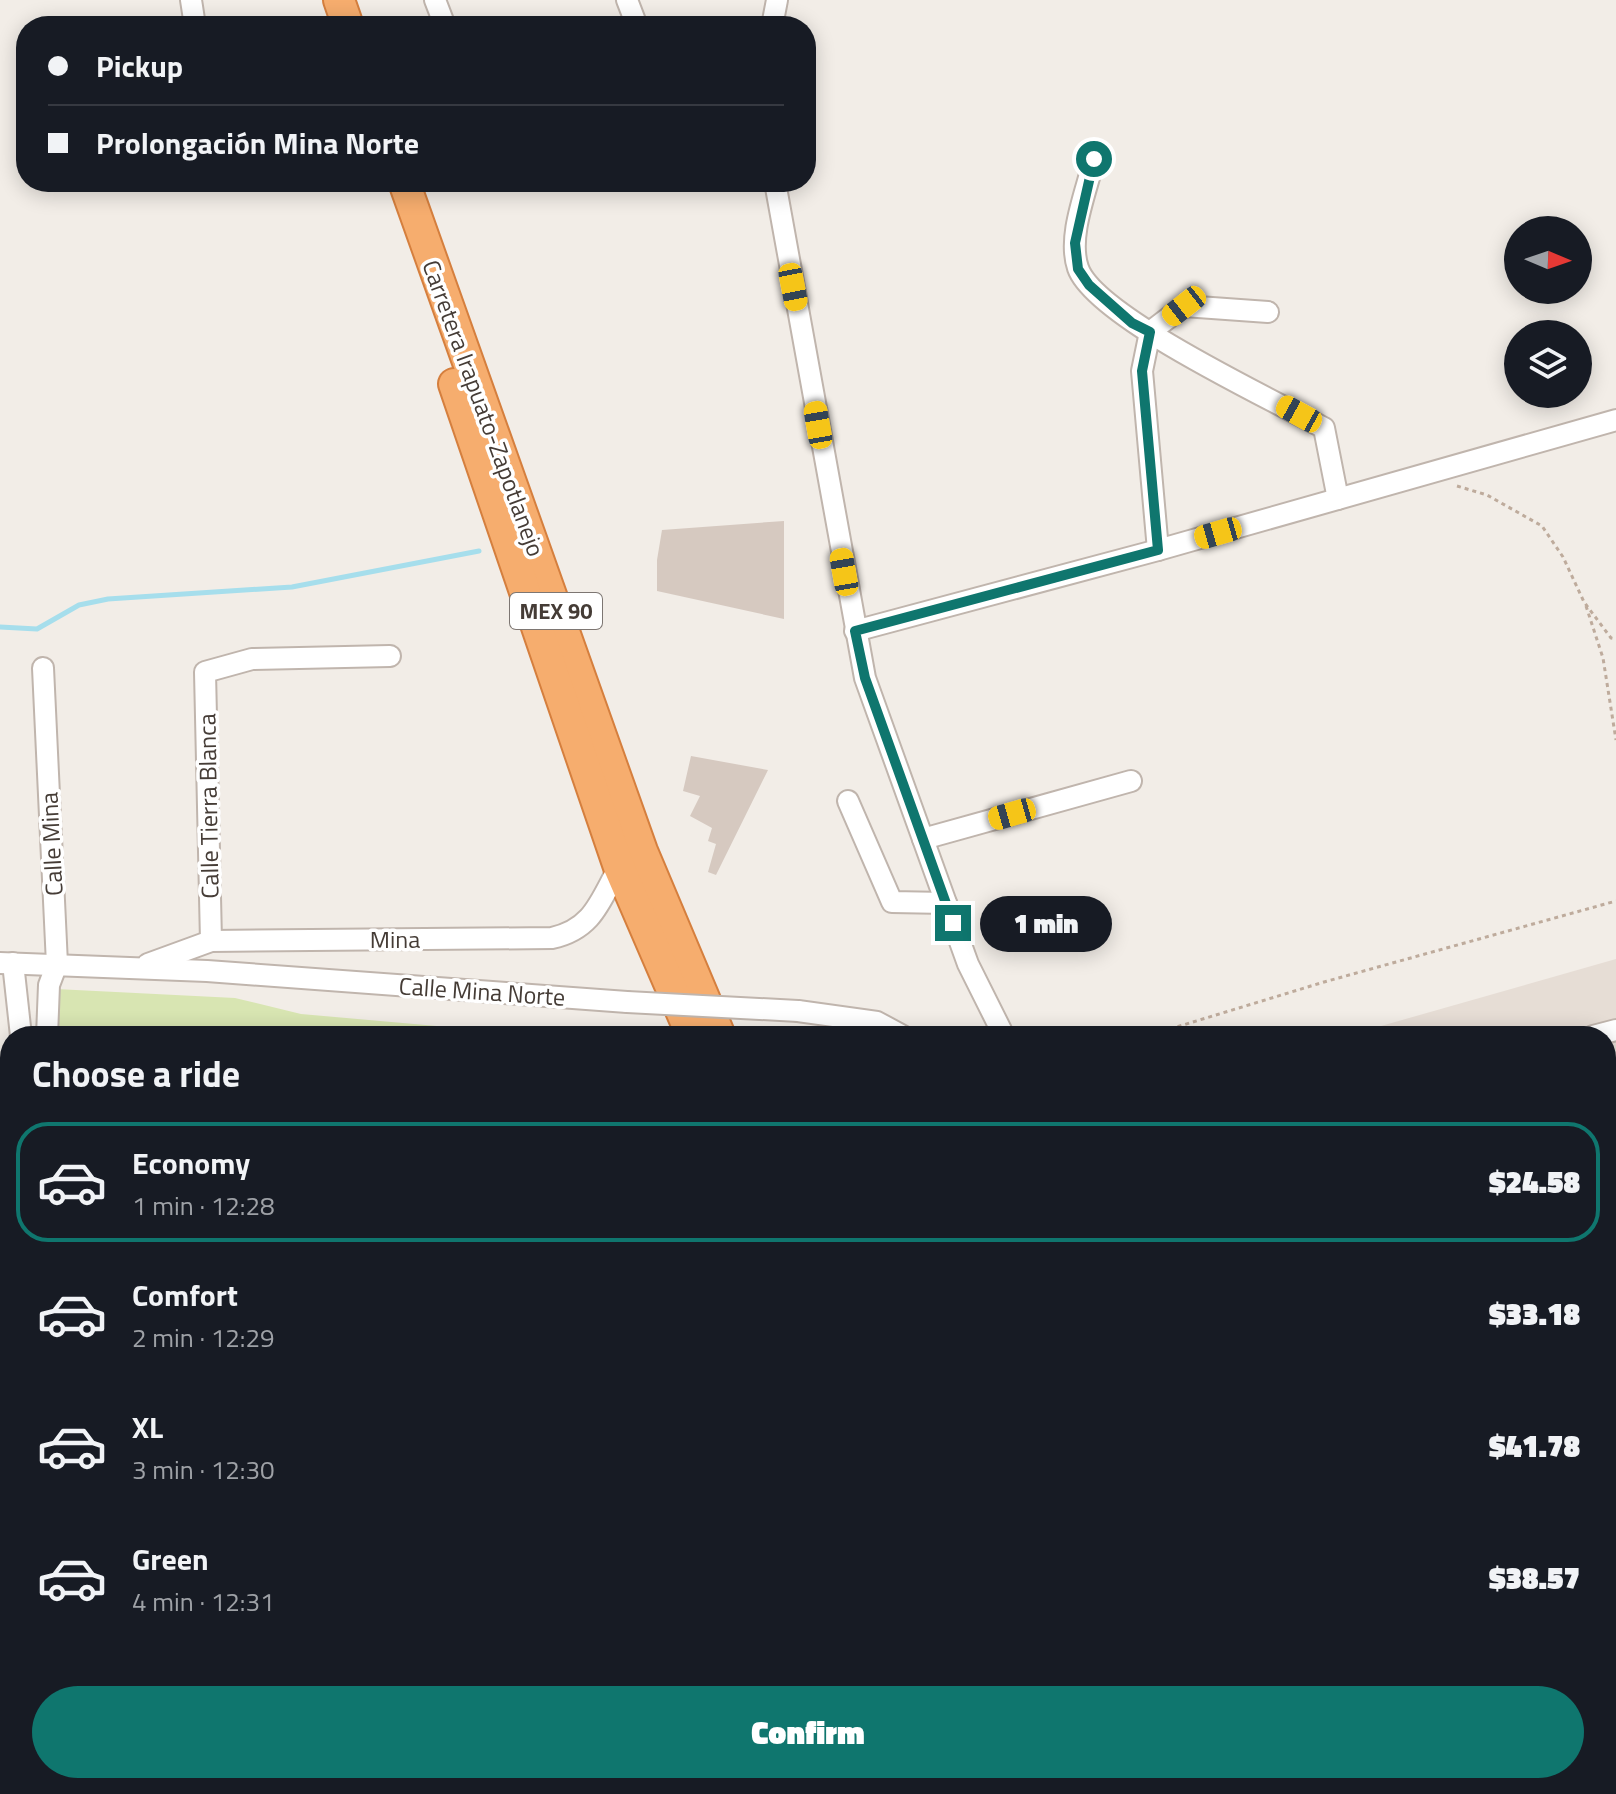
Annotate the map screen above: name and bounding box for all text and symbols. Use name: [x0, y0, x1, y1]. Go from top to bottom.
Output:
text: Pickup: [96, 43, 183, 89]
text: Prolongación Mina Norte: [96, 120, 419, 166]
route start: [1076, 141, 1112, 177]
north arrow: [1504, 216, 1592, 304]
map controls: [1504, 216, 1592, 408]
street label: Carretera Irapuato-Zapotlanejo: [414, 255, 554, 561]
car: [777, 261, 809, 313]
car: [1158, 282, 1210, 330]
button: layers: [1504, 320, 1592, 408]
car: [1272, 392, 1326, 436]
car: [802, 399, 834, 451]
car: [1192, 515, 1244, 551]
car: [828, 546, 860, 598]
road number: MEX 90: [510, 593, 602, 629]
street label: Calle Tierra Blanca: [188, 713, 228, 899]
street label: Calle Mina: [30, 791, 72, 897]
car: [986, 796, 1038, 832]
callout: 1 min: [981, 895, 1113, 951]
text: 1 min: [1014, 904, 1078, 943]
route end: [935, 905, 971, 941]
street label: Mina: [370, 921, 420, 957]
street label: Calle Mina Norte: [398, 967, 566, 1015]
text: Choose a ride: [32, 1046, 240, 1101]
text: Economy: [132, 1140, 250, 1186]
icon: car: [36, 1146, 108, 1218]
text: $24.58: [1489, 1159, 1580, 1205]
text: 1 min · 12:28: [132, 1186, 275, 1225]
text: Comfort: [132, 1272, 238, 1318]
icon: car: [36, 1278, 108, 1350]
text: $33.18: [1489, 1291, 1580, 1337]
text: 2 min · 12:29: [132, 1318, 275, 1357]
text: XL: [132, 1404, 163, 1450]
icon: car: [36, 1410, 108, 1482]
text: $41.78: [1489, 1423, 1580, 1469]
text: 3 min · 12:30: [132, 1450, 275, 1489]
text: Green: [132, 1536, 209, 1582]
icon: car: [36, 1542, 108, 1614]
text: $38.57: [1489, 1555, 1580, 1601]
text: 4 min · 12:31: [132, 1582, 275, 1621]
button: Confirm: [32, 1686, 1584, 1778]

